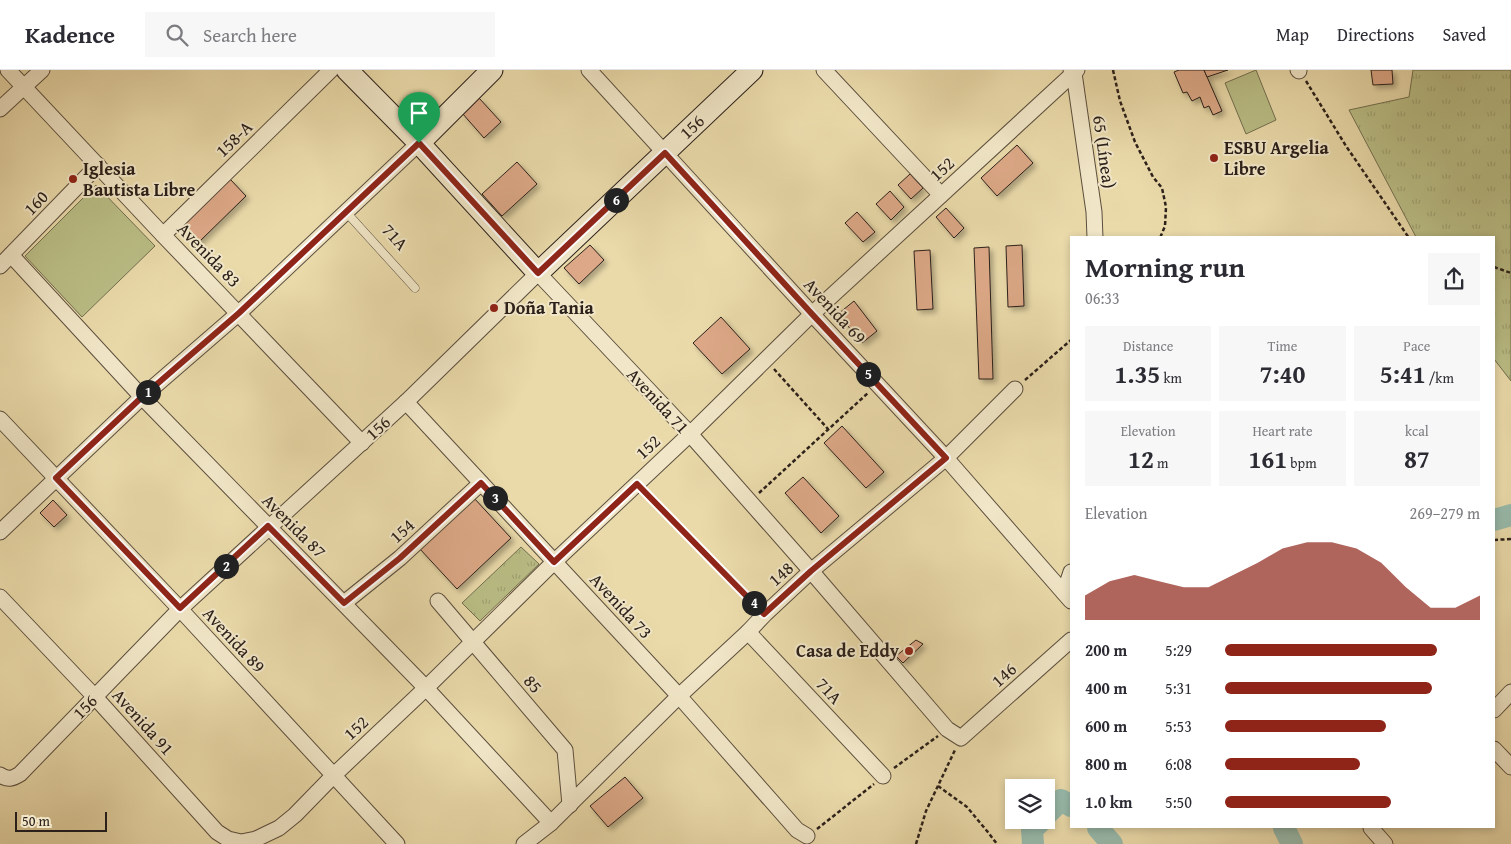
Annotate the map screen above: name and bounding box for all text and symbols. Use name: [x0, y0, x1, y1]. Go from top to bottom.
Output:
search box: [145, 12, 495, 57]
text: Kadence: [25, 17, 115, 52]
icon: search: [163, 21, 191, 49]
text: Search here: [203, 21, 297, 49]
text: Map: [1276, 21, 1309, 48]
text: Directions: [1337, 21, 1414, 48]
text: Saved: [1442, 21, 1486, 48]
pin: [398, 92, 440, 143]
icon: arrive: [405, 99, 433, 127]
street label: 156: [673, 108, 710, 145]
street label: 158-A: [209, 114, 259, 163]
street label: 65 (Línea): [1086, 114, 1123, 190]
place label: ESBU Argelia Libre: [1224, 134, 1330, 182]
street label: 152: [923, 150, 960, 187]
marker: ESBU Argelia Libre: [1208, 152, 1220, 164]
place label: Iglesia Bautista Libre: [83, 155, 196, 203]
marker: Iglesia Bautista Libre: [67, 173, 79, 185]
street label: 160: [17, 184, 55, 221]
pin: 6: [604, 188, 628, 212]
text: 6: [613, 190, 620, 210]
street label: Avenida 83: [171, 216, 247, 293]
street label: 71A: [376, 217, 415, 256]
text: Morning run: [1085, 246, 1245, 287]
button: share: [1428, 253, 1480, 305]
street label: Avenida 69: [798, 272, 873, 350]
text: 06:33: [1085, 286, 1120, 310]
place label: Doña Tania: [504, 294, 594, 321]
marker: Doña Tania: [488, 302, 500, 314]
text: Distance: [1123, 336, 1173, 356]
text: Time: [1268, 336, 1297, 356]
text: Pace: [1403, 336, 1430, 356]
text: 1.35: [1114, 356, 1160, 392]
text: 7:40: [1260, 356, 1305, 392]
text: 5:41: [1380, 356, 1426, 392]
street label: Avenida 71: [621, 362, 696, 440]
pin: 5: [856, 362, 880, 386]
text: 5: [865, 364, 872, 384]
text: km: [1160, 368, 1182, 388]
text: /km: [1426, 368, 1454, 388]
pin: 1: [136, 380, 160, 404]
text: 1: [145, 382, 152, 402]
street label: 156: [359, 409, 396, 446]
text: Elevation: [1121, 421, 1176, 441]
text: Heart rate: [1252, 421, 1313, 441]
text: kcal: [1405, 421, 1429, 441]
street label: 152: [629, 428, 666, 465]
text: 12: [1128, 441, 1154, 477]
text: 161: [1248, 441, 1287, 477]
text: 87: [1404, 441, 1430, 477]
text: m: [1154, 453, 1168, 473]
text: bpm: [1287, 453, 1317, 473]
pin: 3: [482, 486, 508, 510]
street label: Avenida 87: [256, 487, 333, 564]
text: 3: [492, 488, 499, 508]
text: Elevation: [1085, 501, 1148, 525]
text: 269–279 m: [1410, 501, 1480, 525]
street label: 154: [383, 512, 420, 549]
pin: 2: [214, 554, 238, 578]
street label: 148: [762, 555, 799, 592]
text: 2: [223, 556, 230, 576]
street label: Avenida 73: [584, 567, 659, 645]
pin: 4: [742, 590, 766, 616]
text: 4: [751, 593, 758, 613]
street label: Avenida 89: [197, 601, 272, 679]
place label: Casa de Eddy: [796, 637, 900, 664]
text: 200 m: [1085, 638, 1127, 662]
text: 5:29: [1165, 638, 1192, 662]
marker: Casa de Eddy: [903, 645, 915, 657]
street label: 146: [985, 656, 1022, 693]
street label: 85: [517, 668, 549, 699]
street label: 71A: [810, 671, 849, 710]
text: 400 m: [1085, 676, 1127, 700]
text: 5:31: [1165, 676, 1192, 700]
street label: Avenida 91: [106, 682, 181, 761]
street label: 156: [66, 688, 103, 725]
street label: 152: [337, 709, 374, 746]
text: 600 m: [1085, 714, 1127, 738]
text: 5:53: [1165, 714, 1192, 738]
text: 800 m: [1085, 752, 1127, 776]
text: 6:08: [1165, 752, 1192, 776]
map controls: [1005, 779, 1055, 829]
button: layers: [1005, 779, 1055, 829]
text: 1.0 km: [1085, 790, 1132, 814]
text: 5:50: [1165, 790, 1192, 814]
scale bar: [15, 809, 108, 832]
text: 50 m: [22, 811, 50, 831]

